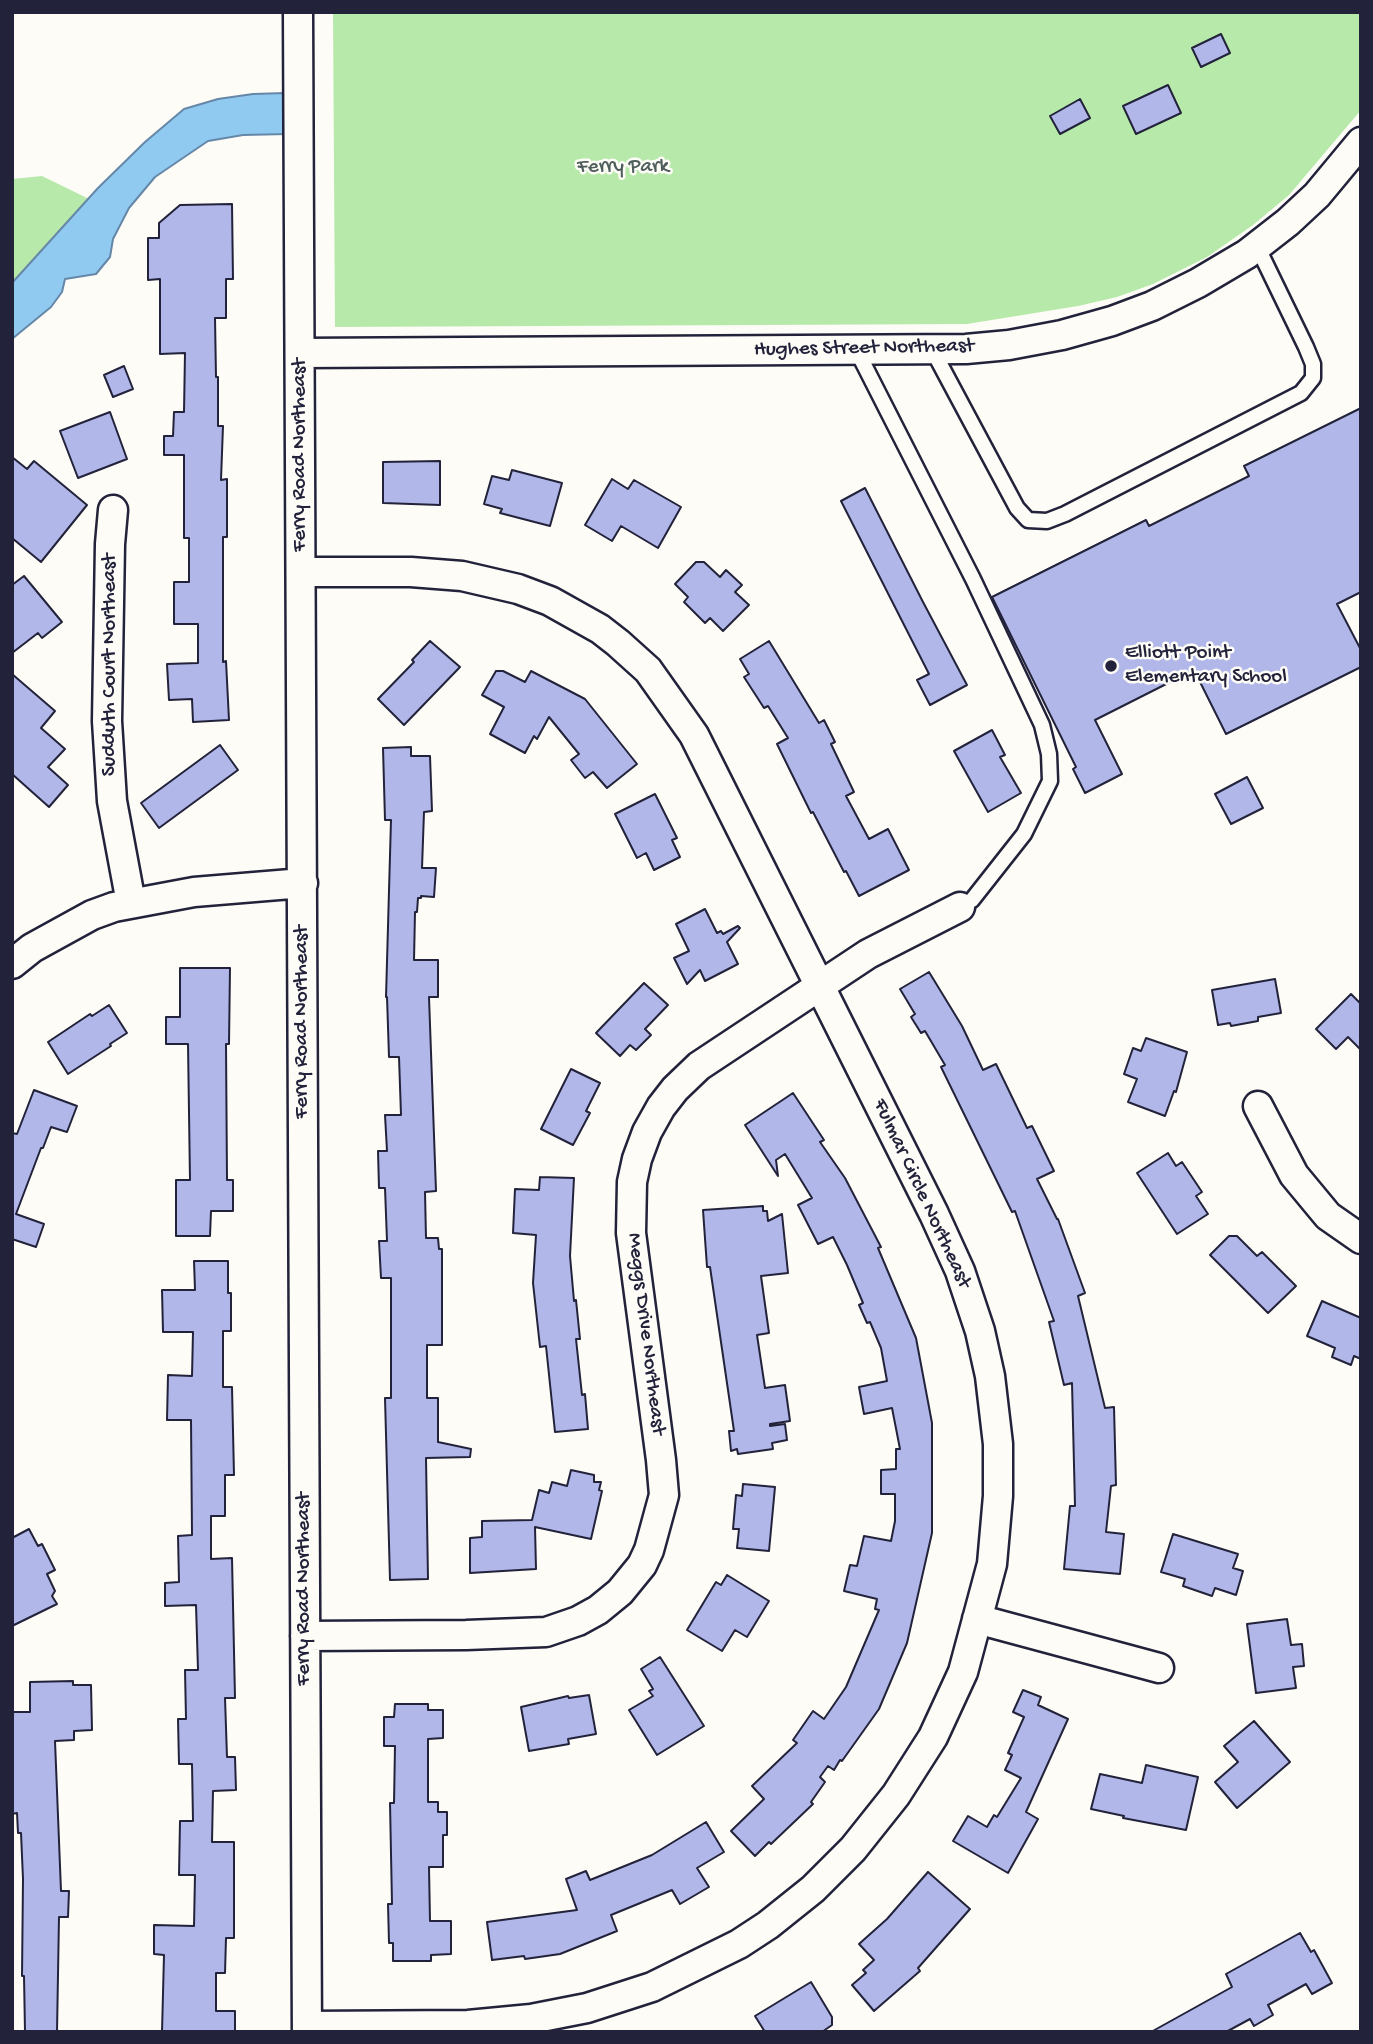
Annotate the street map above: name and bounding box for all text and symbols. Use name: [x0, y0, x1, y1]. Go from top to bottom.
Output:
park label: Ferry Park: [577, 155, 669, 181]
street label: Hughes Street Northeast: [754, 334, 974, 364]
street label: Ferry Road Northeast: [288, 358, 314, 552]
street label: Sudduth Court Northeast: [98, 554, 124, 776]
place label: Elliott Point Elementary School: [1125, 641, 1287, 691]
marker: Elliott Point Elementary School: [1103, 658, 1119, 674]
street label: Ferry Road Northeast: [290, 925, 316, 1119]
street label: Fulmar Circle Northeast: [866, 1095, 976, 1293]
street label: Meggs Drive Northeast: [620, 1231, 670, 1437]
street label: Ferry Road Northeast: [292, 1492, 318, 1686]

